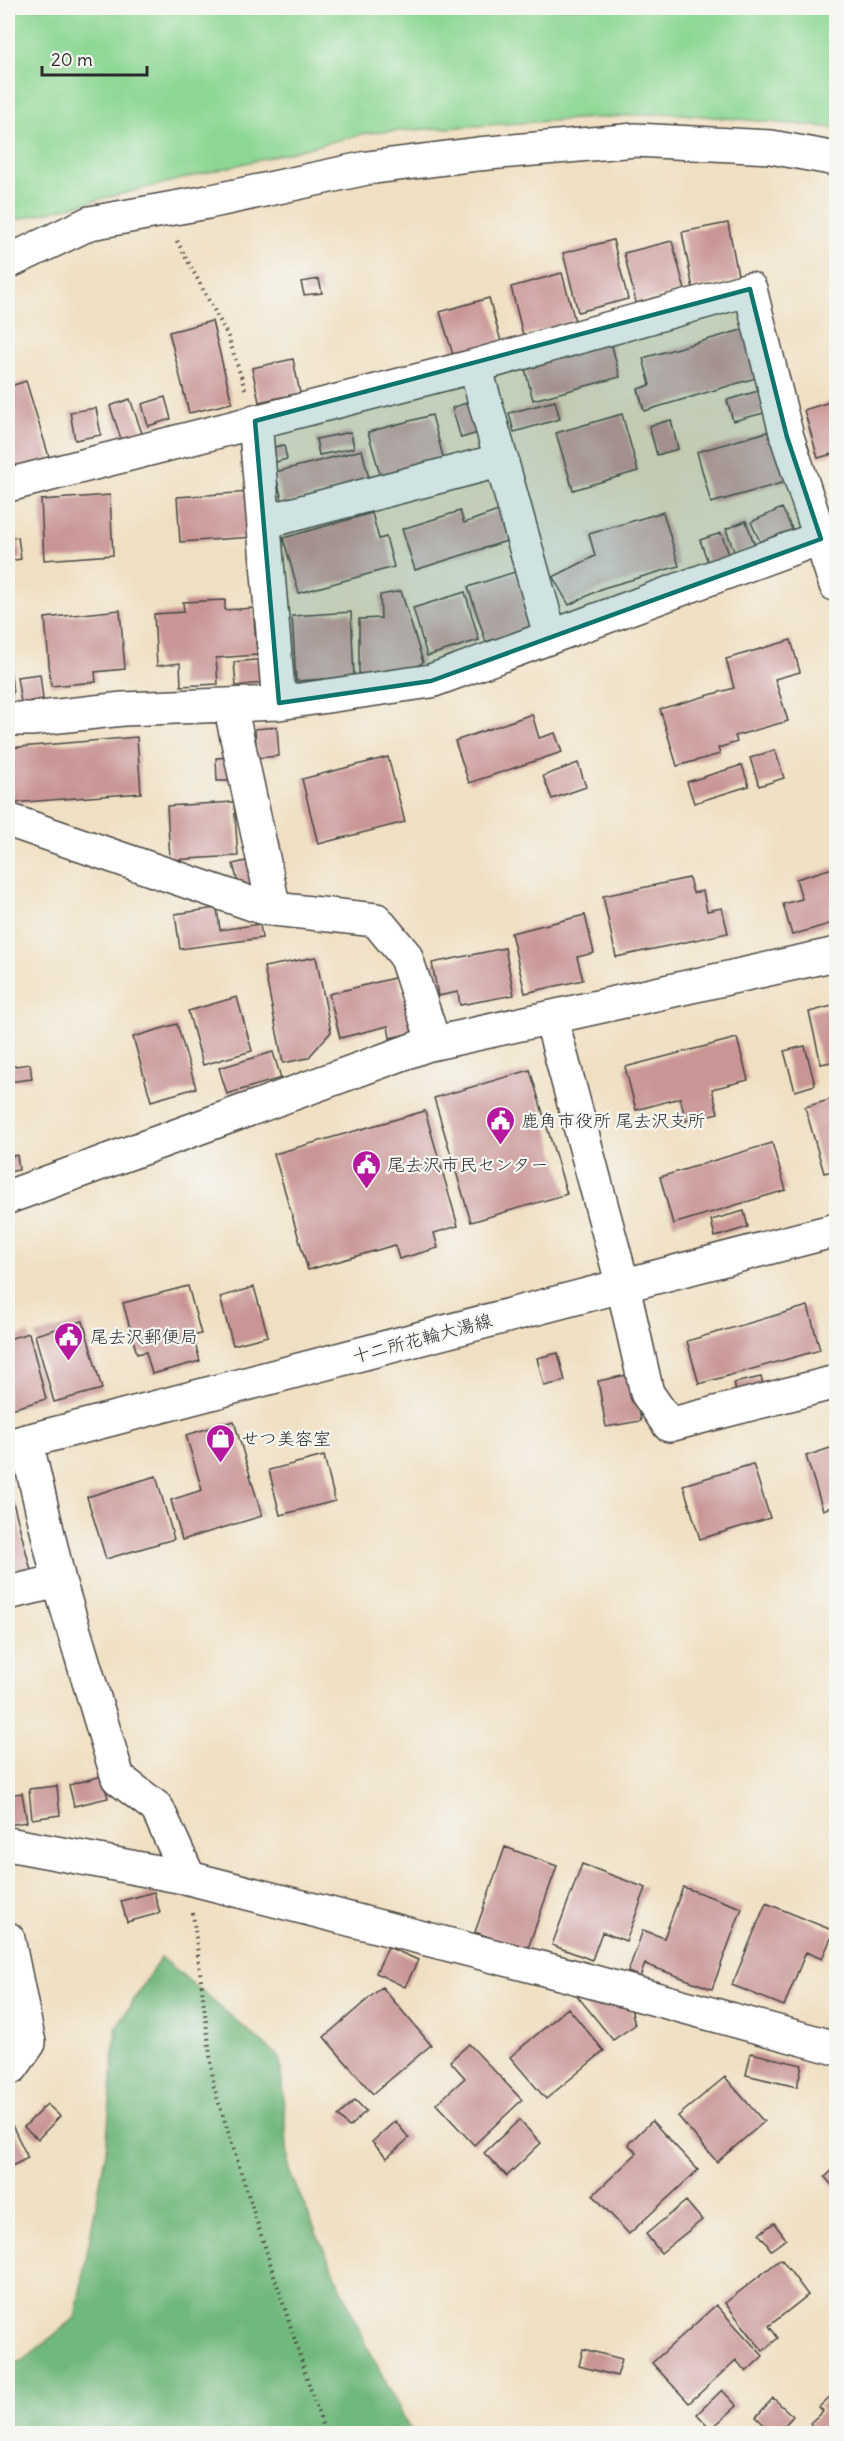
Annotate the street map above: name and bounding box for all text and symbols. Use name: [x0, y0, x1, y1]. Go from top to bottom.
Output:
scale bar: [42, 39, 147, 77]
text: 20 m: [51, 48, 93, 71]
public building icon: 鹿角市役所 尾去沢支所: [484, 1104, 516, 1146]
place label: 鹿角市役所 尾去沢支所: [521, 1109, 705, 1132]
public building icon: 尾去沢市民センター: [350, 1148, 382, 1190]
place label: 尾去沢市民センター: [387, 1153, 548, 1176]
street label: 十二所花輪大湯線: [349, 1308, 495, 1368]
public building icon: 尾去沢郵便局: [53, 1320, 85, 1362]
place label: 尾去沢郵便局: [90, 1325, 198, 1348]
shop icon: せつ美容室: [204, 1422, 236, 1464]
place label: せつ美容室: [241, 1427, 331, 1450]

